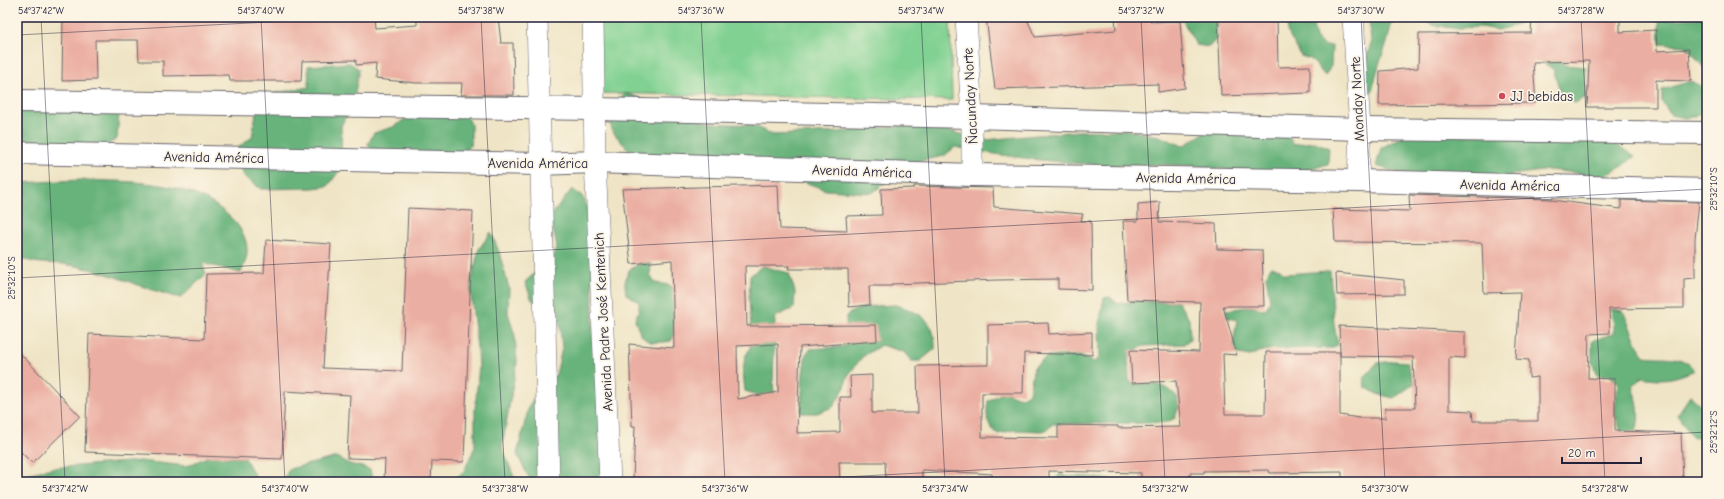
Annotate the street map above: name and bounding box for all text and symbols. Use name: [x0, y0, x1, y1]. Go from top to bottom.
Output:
text: 54°37'42"W: [18, 5, 64, 17]
text: 54°37'40"W: [238, 5, 285, 17]
text: 54°37'38"W: [458, 5, 504, 17]
text: 54°37'36"W: [678, 5, 725, 17]
text: 54°37'34"W: [898, 5, 944, 17]
text: 54°37'32"W: [1118, 5, 1164, 17]
text: 54°37'30"W: [1337, 5, 1385, 17]
text: 54°37'28"W: [1558, 5, 1604, 17]
street label: Ñacunday Norte: [959, 47, 982, 145]
street label: Monday Norte: [1347, 56, 1368, 142]
place label: JJ bebidas: [1510, 88, 1573, 105]
marker: JJ bebidas: [1497, 91, 1507, 101]
street label: Avenida América: [164, 148, 264, 167]
street label: Avenida América: [488, 155, 588, 172]
street label: Avenida América: [812, 161, 912, 182]
text: 25°32'10"S: [1708, 167, 1720, 211]
street label: Avenida América: [1136, 169, 1236, 188]
street label: Avenida América: [1460, 176, 1560, 195]
street label: Avenida Padre José Kentenich: [590, 232, 617, 412]
text: 25°32'10"S: [6, 256, 18, 300]
text: 25°32'12"S: [1708, 410, 1720, 453]
scale bar: [1562, 439, 1641, 465]
text: 20 m: [1568, 446, 1596, 460]
text: 54°37'42"W: [42, 483, 88, 495]
text: 54°37'40"W: [262, 483, 309, 495]
text: 54°37'38"W: [482, 483, 528, 495]
text: 54°37'36"W: [702, 483, 749, 495]
text: 54°37'34"W: [922, 483, 968, 495]
text: 54°37'32"W: [1142, 483, 1188, 495]
text: 54°37'30"W: [1361, 483, 1409, 495]
text: 54°37'28"W: [1582, 483, 1628, 495]

